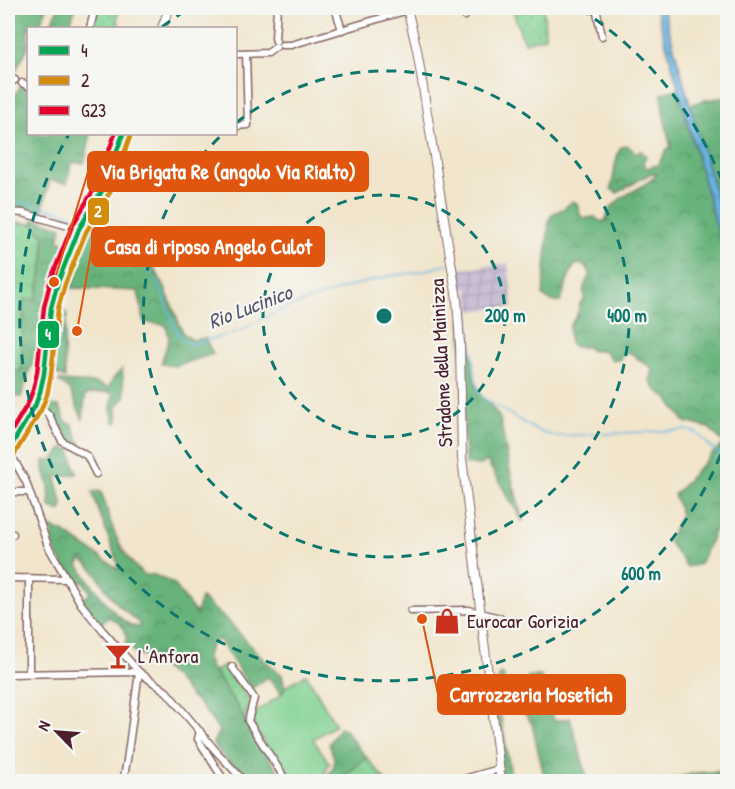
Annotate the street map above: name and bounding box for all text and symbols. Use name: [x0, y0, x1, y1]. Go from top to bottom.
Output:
legend: [27, 27, 237, 135]
text: 4: [81, 38, 88, 63]
text: 2: [81, 68, 90, 93]
text: G23: [81, 98, 106, 123]
callout: Via Brigata Re (angolo Via Rialto): [88, 152, 368, 191]
text: Via Brigata Re (angolo Via Rialto): [100, 157, 356, 187]
line badge: 2: [87, 197, 110, 226]
text: 2: [94, 200, 102, 222]
callout: Casa di riposo Angelo Culot: [92, 227, 324, 266]
text: Casa di riposo Angelo Culot: [104, 232, 313, 262]
water label: Rio Lucinico: [204, 277, 297, 336]
street label: Stradone della Mainizza: [423, 278, 458, 448]
text: 200 m: [485, 303, 525, 328]
text: 400 m: [607, 303, 647, 328]
centre of rings: [374, 306, 394, 326]
line badge: 4: [37, 320, 60, 349]
text: 4: [45, 323, 51, 345]
text: 600 m: [621, 561, 661, 586]
shop icon: Eurocar Gorizia: [432, 606, 462, 636]
place label: Eurocar Gorizia: [467, 607, 578, 634]
bar icon: L'Anfora: [103, 641, 133, 671]
place label: L'Anfora: [138, 642, 198, 669]
callout: Carrozzeria Mosetich: [438, 675, 625, 714]
text: Carrozzeria Mosetich: [450, 680, 613, 709]
north arrow: [27, 702, 87, 762]
text: N: [32, 717, 55, 734]

